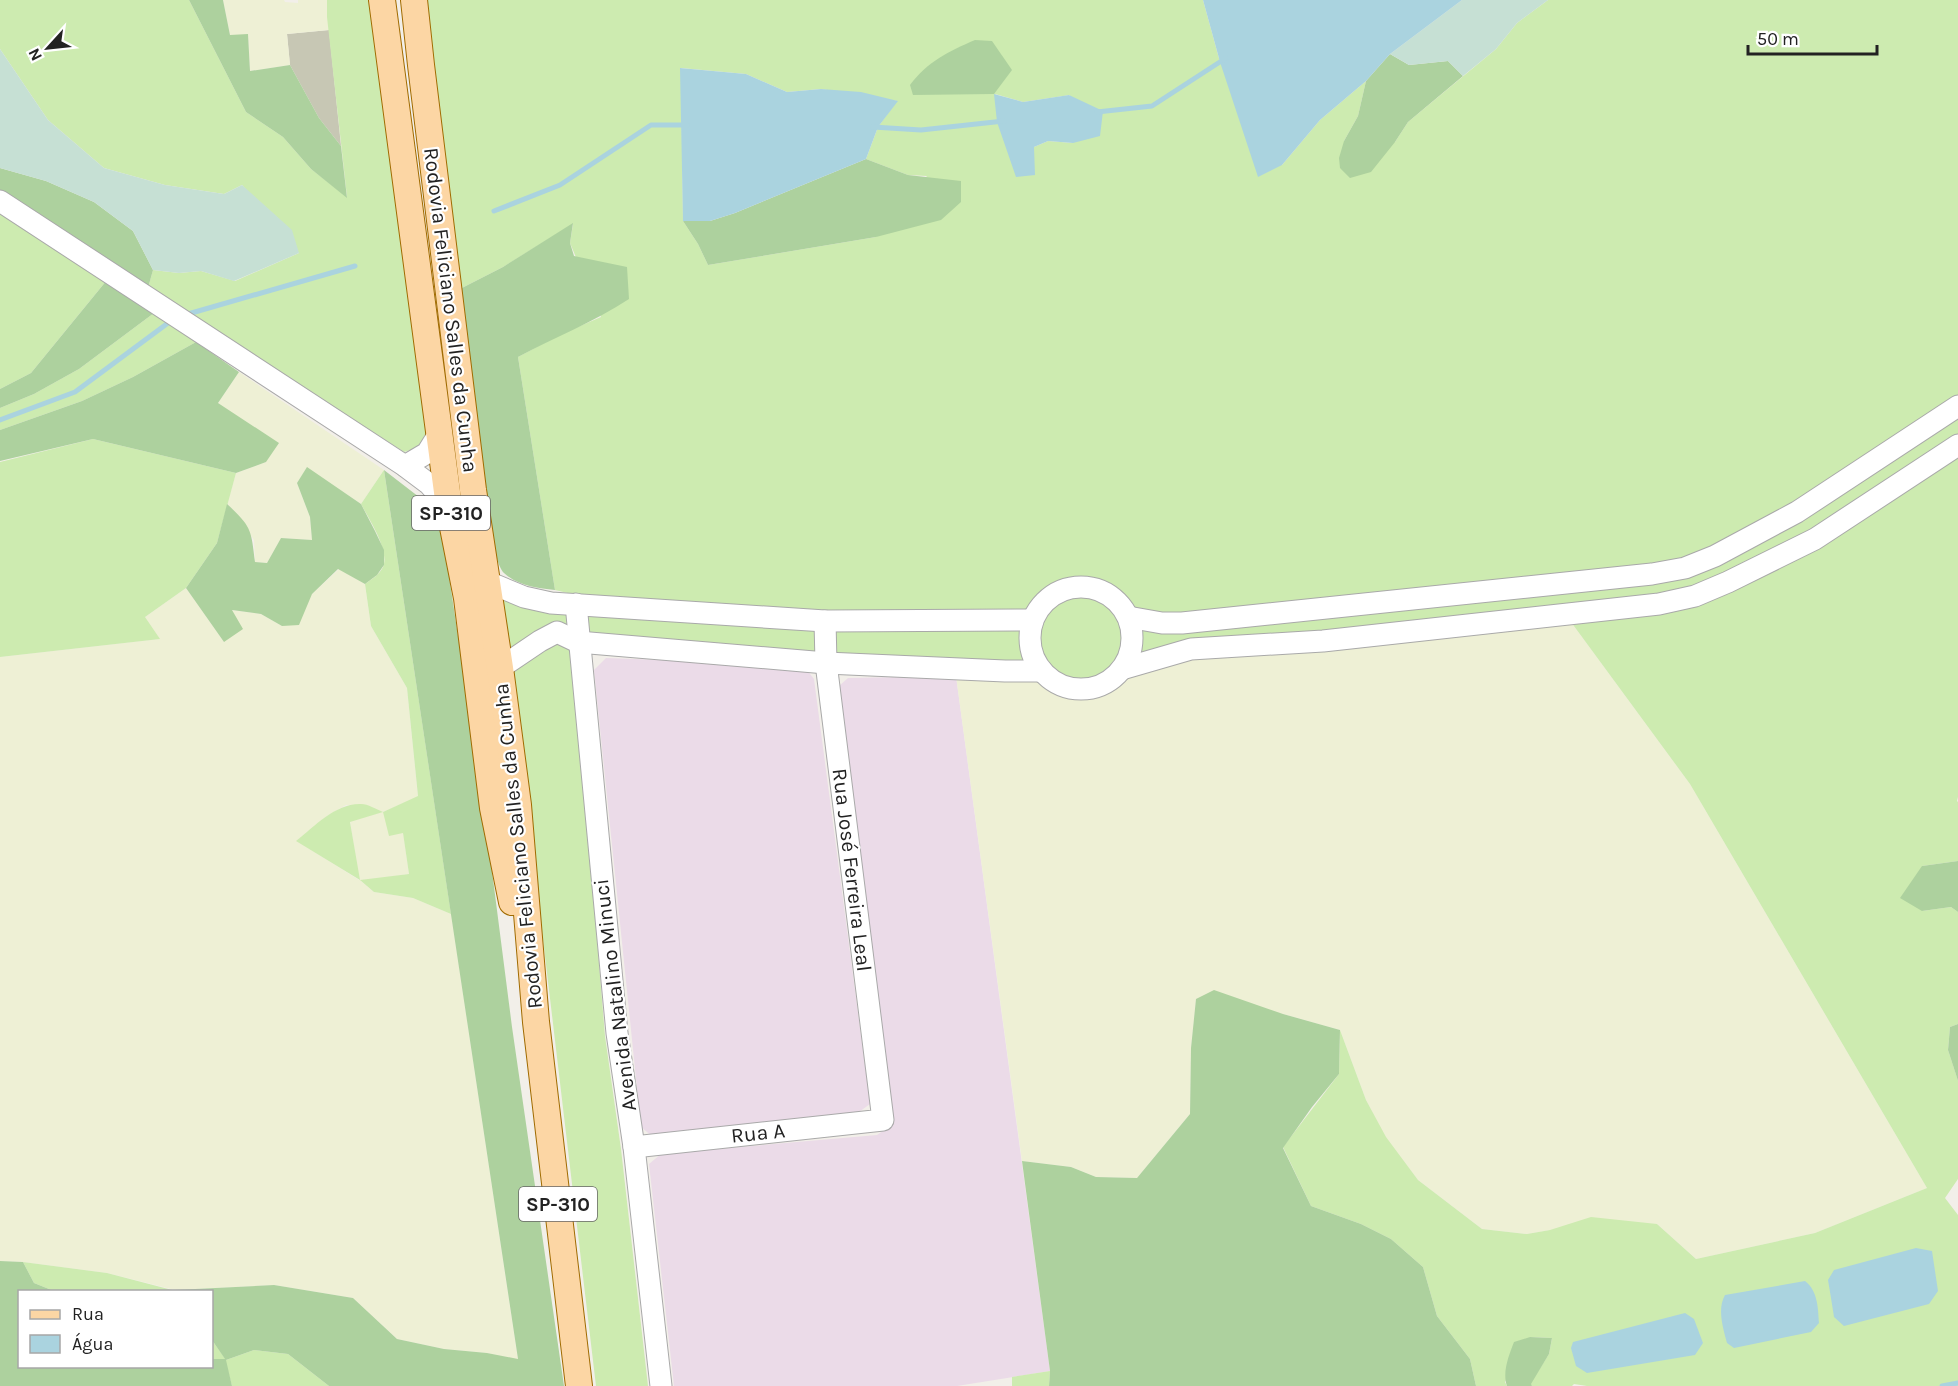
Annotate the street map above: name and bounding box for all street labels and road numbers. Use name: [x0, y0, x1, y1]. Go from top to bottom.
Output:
street label: Rodovia Feliciano Salles da Cunha: [419, 146, 483, 474]
road number: SP-310: [412, 496, 490, 530]
street label: Rodovia Feliciano Salles da Cunha: [489, 682, 547, 1010]
street label: Rua José Ferreira Leal: [828, 767, 876, 973]
street label: Avenida Natalino Minuci: [589, 877, 641, 1113]
street label: Rua A: [730, 1118, 786, 1148]
road number: SP-310: [519, 1187, 597, 1221]

